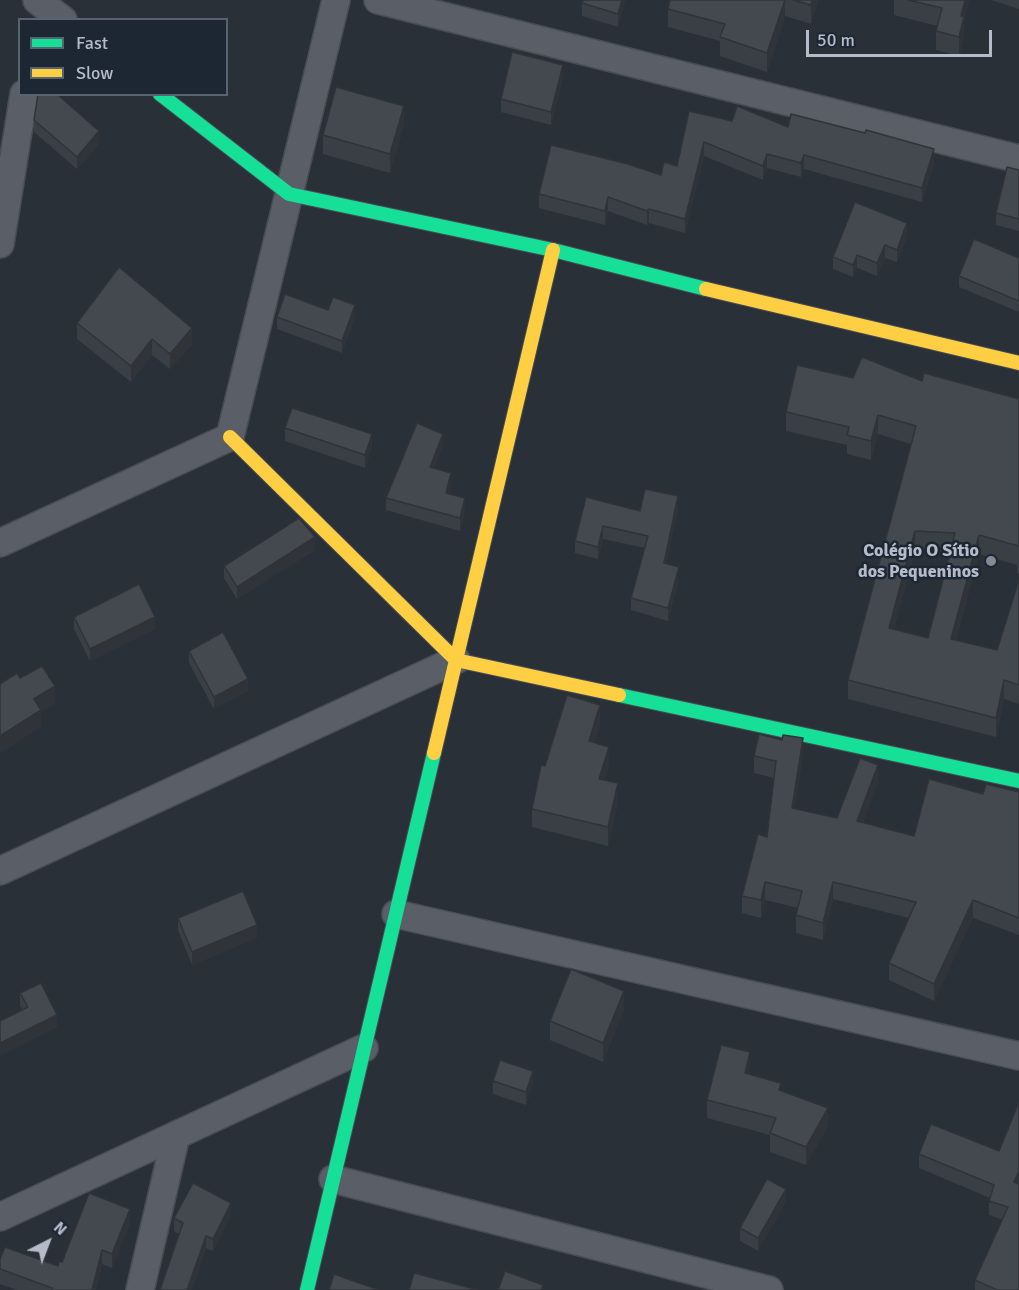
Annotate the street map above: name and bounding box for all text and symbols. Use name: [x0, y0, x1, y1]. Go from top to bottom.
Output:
legend: [18, 18, 228, 96]
scale bar: [809, 18, 995, 56]
text: 50 m: [817, 29, 855, 51]
text: Fast: [76, 32, 108, 54]
text: Slow: [76, 62, 113, 84]
place label: Colégio O Sítio dos Pequeninos: [858, 540, 979, 582]
marker: Colégio O Sítio dos Pequeninos: [984, 554, 998, 568]
north arrow: [18, 1212, 78, 1272]
text: N: [49, 1217, 71, 1240]

